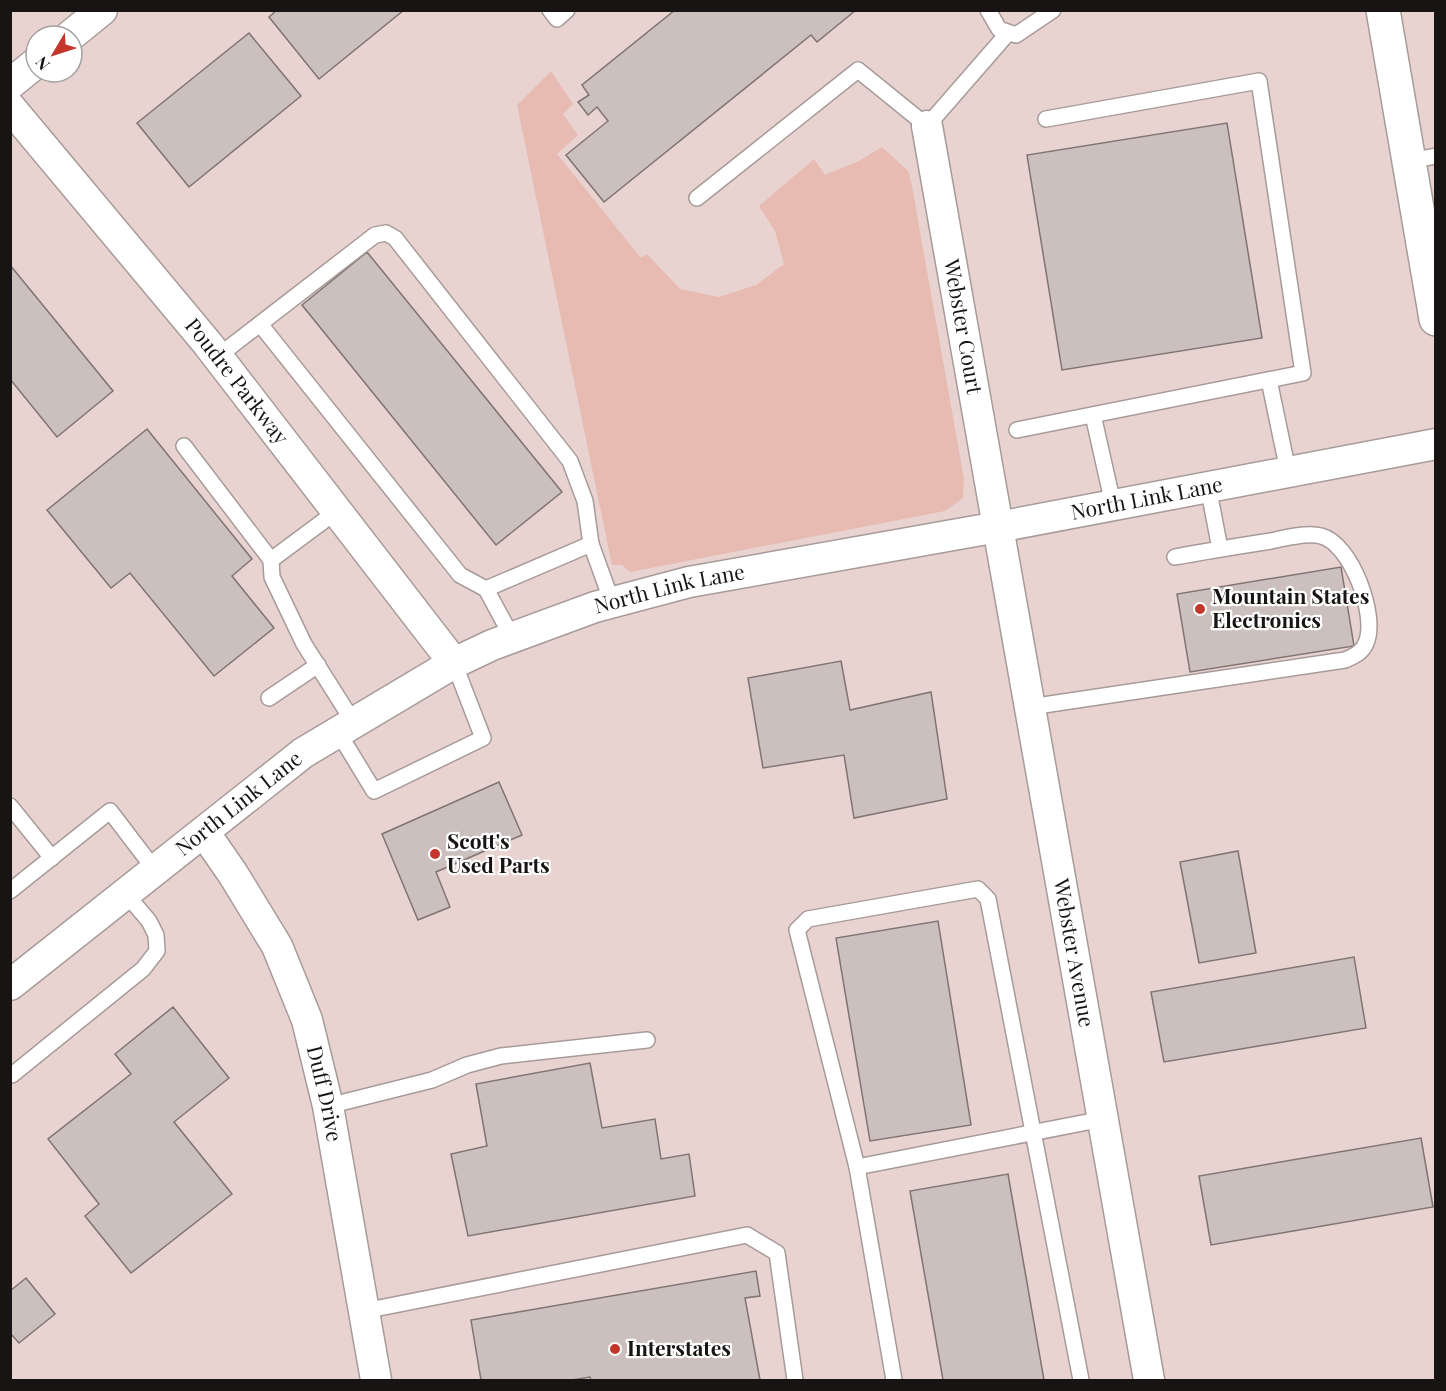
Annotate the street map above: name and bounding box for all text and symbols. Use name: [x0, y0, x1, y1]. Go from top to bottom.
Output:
north arrow: [24, 24, 84, 84]
text: N: [30, 52, 54, 75]
street label: Webster Court: [939, 256, 990, 397]
street label: Poudre Parkway: [180, 311, 296, 450]
street label: North Link Lane: [1068, 469, 1225, 525]
street label: North Link Lane: [591, 556, 747, 619]
place label: Mountain States Electronics: [1212, 581, 1369, 633]
marker: Mountain States Electronics: [1193, 602, 1207, 616]
street label: North Link Lane: [169, 743, 307, 861]
place label: Scott's Used Parts: [447, 826, 550, 878]
marker: Scott's Used Parts: [428, 847, 442, 861]
street label: Webster Avenue: [1048, 875, 1102, 1029]
street label: Duff Drive: [302, 1042, 350, 1144]
place label: Interstates: [627, 1333, 731, 1361]
marker: Interstates: [608, 1342, 622, 1356]

